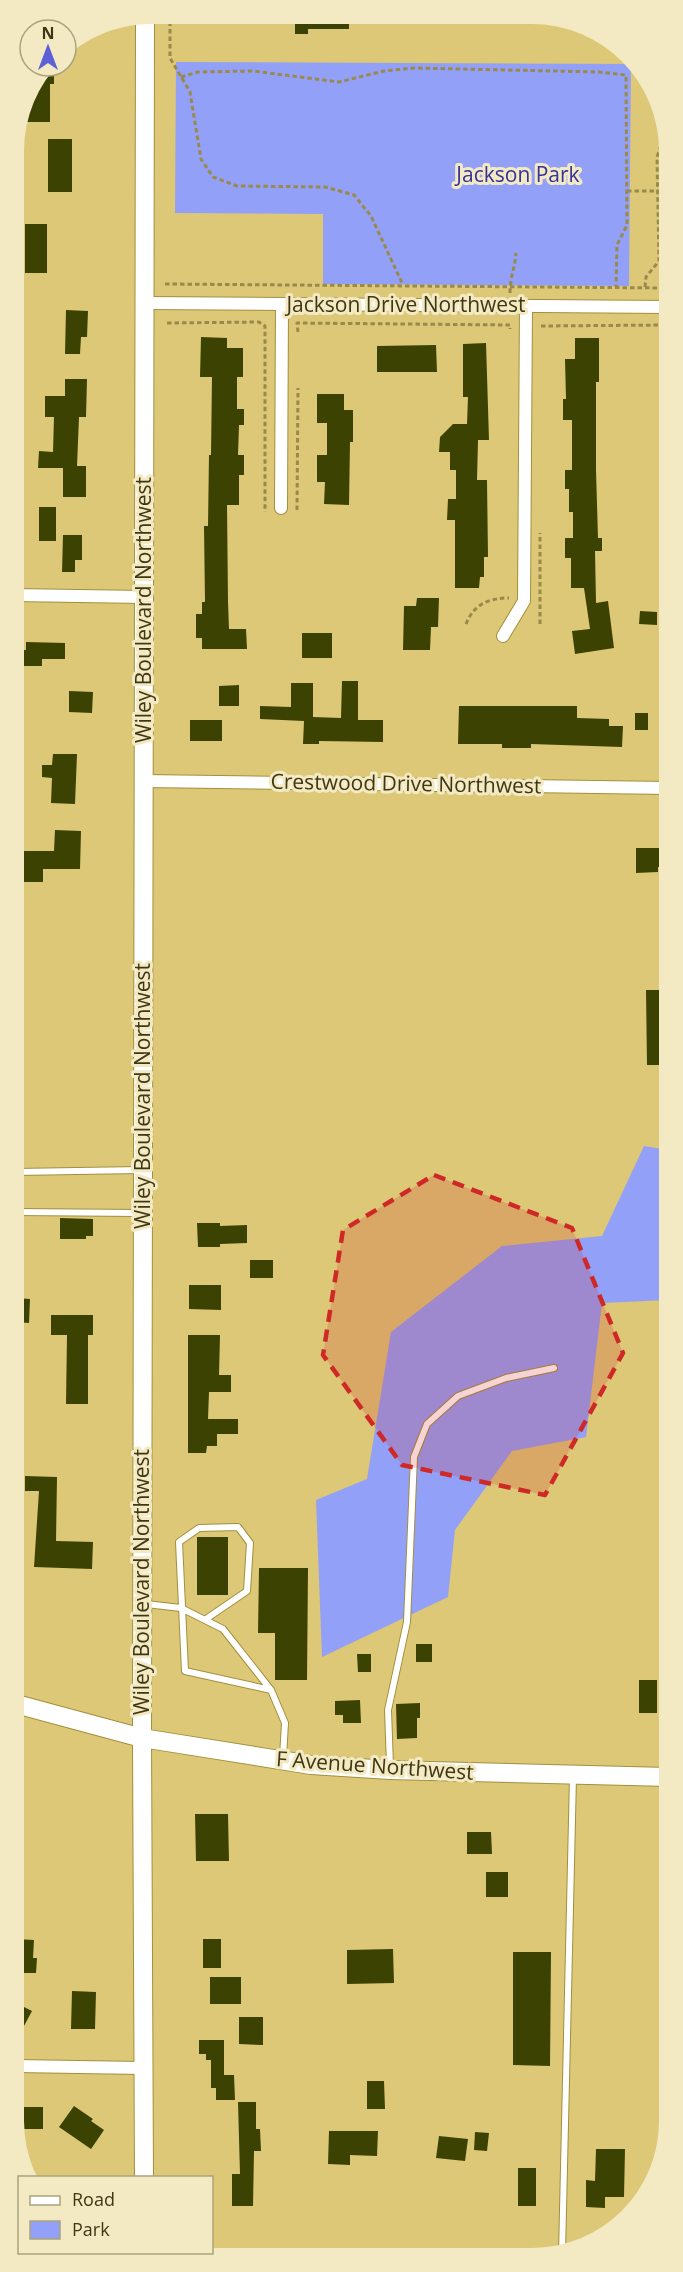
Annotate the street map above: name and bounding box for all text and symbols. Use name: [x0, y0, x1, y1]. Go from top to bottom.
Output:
north arrow: [18, 18, 78, 78]
text: N: [41, 22, 55, 44]
park label: Jackson Park: [454, 160, 580, 188]
street label: Jackson Drive Northwest: [284, 290, 526, 318]
street label: Wiley Boulevard Northwest: [129, 477, 157, 743]
street label: Crestwood Drive Northwest: [270, 767, 542, 799]
street label: Wiley Boulevard Northwest: [128, 963, 156, 1229]
street label: Wiley Boulevard Northwest: [127, 1449, 155, 1715]
street label: F Avenue Northwest: [275, 1744, 475, 1786]
legend: [18, 2176, 213, 2254]
text: Road: [72, 2187, 115, 2211]
text: Park: [72, 2217, 110, 2241]

